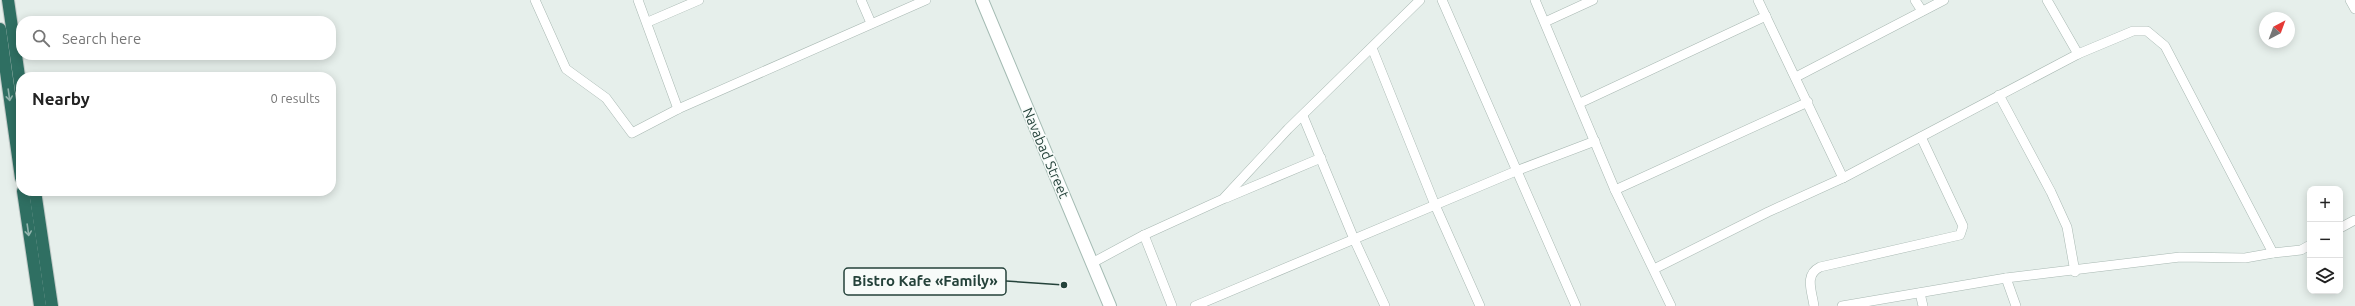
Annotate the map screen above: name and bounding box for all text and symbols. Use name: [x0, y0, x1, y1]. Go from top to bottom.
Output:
north arrow: [2259, 12, 2295, 48]
search box: [16, 16, 336, 60]
icon: search: [30, 27, 52, 49]
text: Search here: [62, 30, 141, 47]
one-way arrow: [5, 88, 13, 101]
text: Nearby: [32, 89, 90, 108]
text: 0 results: [270, 91, 320, 105]
street label: Navabad Street: [1020, 105, 1073, 201]
map controls: [2307, 186, 2343, 294]
button: +: [2307, 186, 2343, 222]
button: −: [2307, 222, 2343, 258]
one-way arrow: [24, 223, 32, 236]
button: layers: [2307, 258, 2343, 294]
callout: Bistro Kafe «Family»: [844, 268, 1006, 295]
text: Bistro Kafe «Family»: [852, 272, 998, 289]

